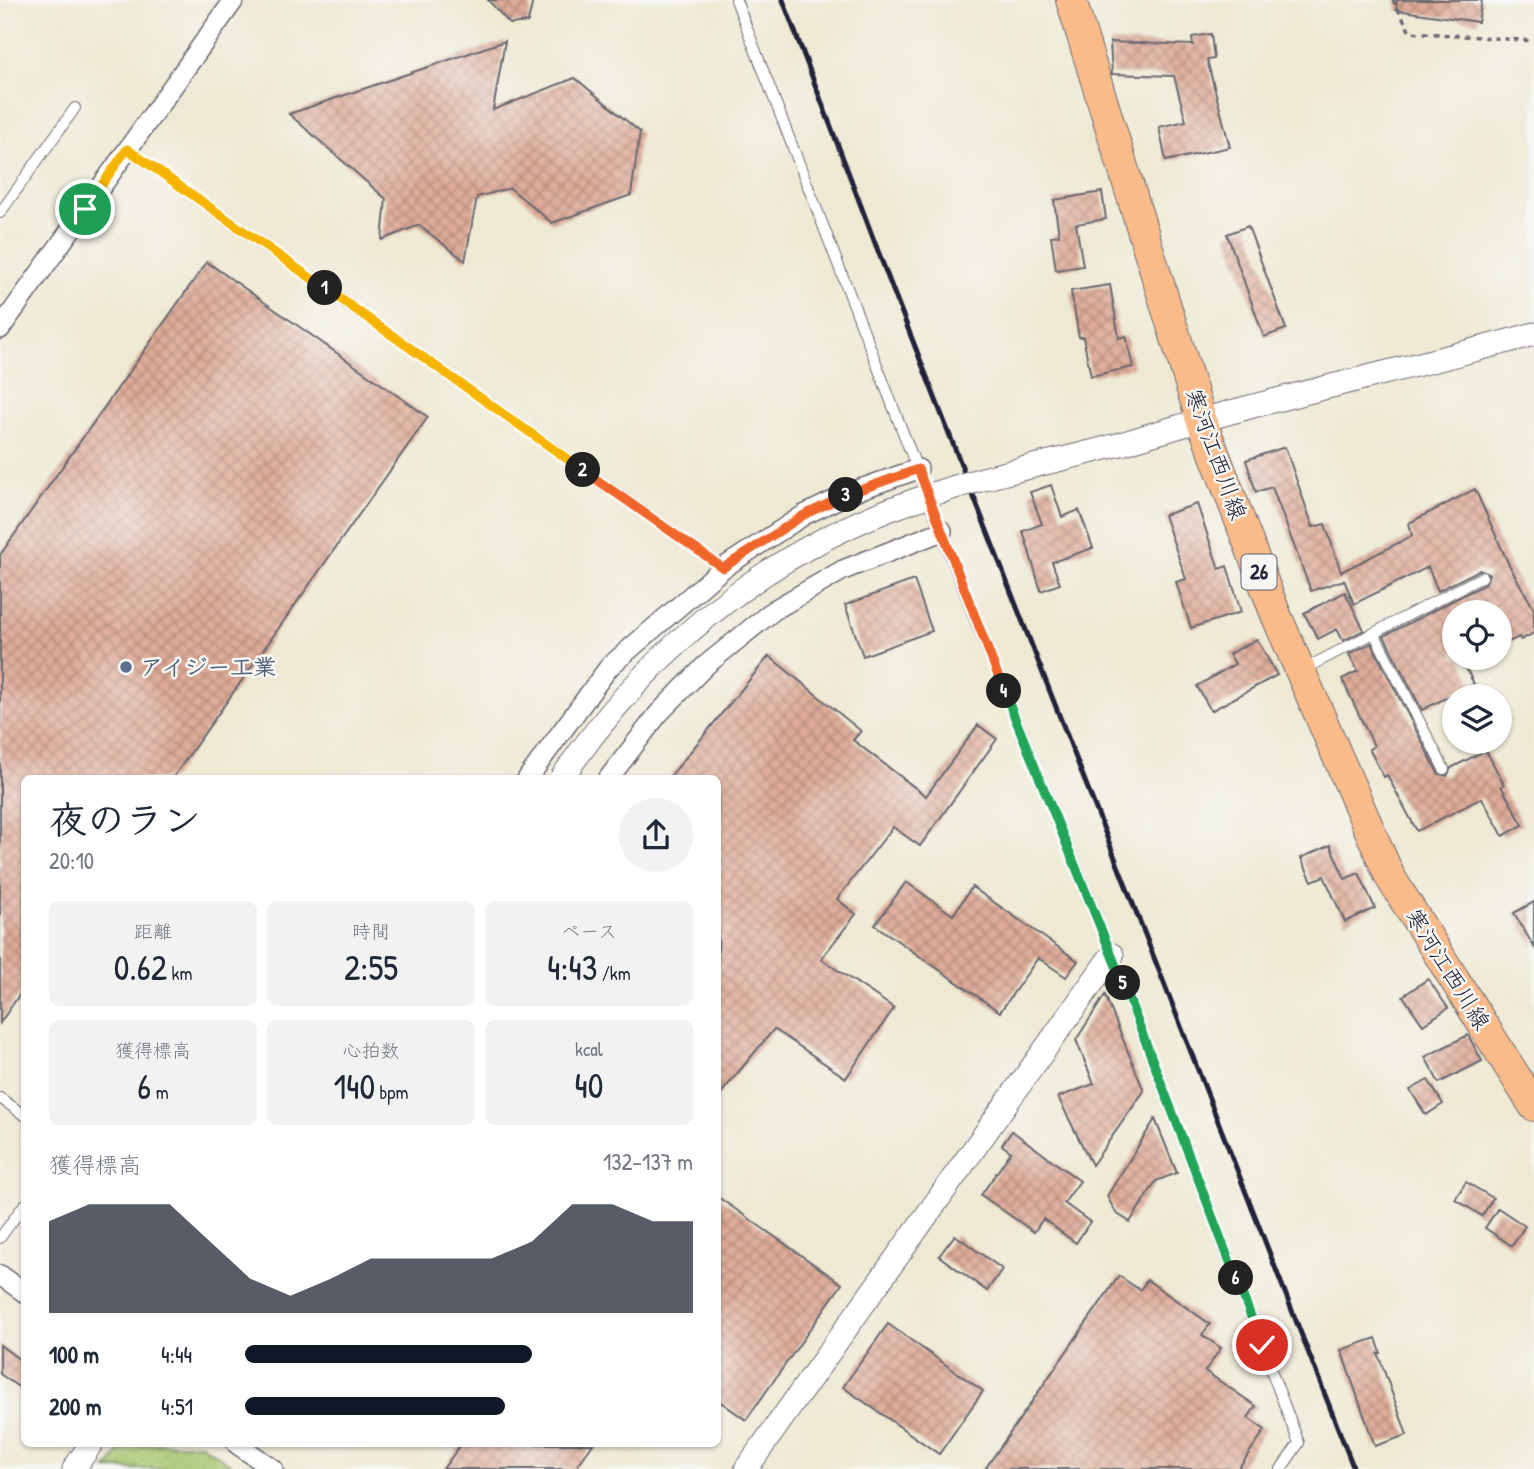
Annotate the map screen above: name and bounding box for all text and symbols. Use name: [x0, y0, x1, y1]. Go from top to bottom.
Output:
pin: [55, 179, 115, 239]
icon: arrive: [66, 190, 104, 228]
pin: 1: [308, 270, 342, 306]
text: 1: [321, 274, 328, 300]
street label: 寒河江西川線: [1178, 384, 1255, 524]
pin: 2: [566, 452, 600, 488]
text: 2: [578, 456, 587, 482]
pin: 3: [828, 477, 864, 512]
text: 3: [841, 481, 850, 507]
road number: 26: [1242, 554, 1276, 590]
map controls: [1442, 600, 1512, 754]
button: locate: [1442, 600, 1512, 670]
place label: アイジー工業: [140, 651, 276, 682]
marker: アイジー工業: [118, 659, 134, 675]
pin: 4: [986, 674, 1021, 708]
text: 4: [1000, 677, 1007, 703]
button: layers: [1442, 684, 1512, 754]
text: 夜のラン: [49, 793, 201, 845]
button: share: [619, 798, 693, 872]
text: 20:10: [49, 845, 94, 876]
street label: 寒河江西川線: [1399, 902, 1498, 1035]
text: 距離: [134, 918, 172, 944]
text: 時間: [352, 918, 390, 944]
text: ペース: [561, 918, 617, 944]
text: 0.62: [114, 944, 167, 991]
text: 2:55: [344, 944, 398, 991]
text: 4:43: [547, 944, 597, 991]
text: km: [167, 960, 192, 986]
text: /km: [597, 960, 631, 986]
pin: 5: [1106, 965, 1140, 1000]
text: 5: [1118, 969, 1127, 995]
text: kcal: [575, 1036, 603, 1062]
text: 獲得標高: [115, 1037, 191, 1063]
text: 心拍数: [342, 1037, 400, 1063]
text: 40: [575, 1062, 603, 1109]
text: 6: [137, 1063, 151, 1110]
text: 140: [334, 1063, 375, 1110]
text: m: [151, 1079, 169, 1105]
text: bpm: [375, 1079, 408, 1105]
text: 132–137 m: [603, 1146, 693, 1177]
text: 獲得標高: [49, 1149, 141, 1180]
pin: 6: [1218, 1260, 1254, 1296]
text: 6: [1232, 1264, 1239, 1290]
pin: [1232, 1315, 1292, 1375]
icon: check: [1243, 1326, 1281, 1364]
text: 100 m: [49, 1339, 99, 1370]
text: 4:44: [161, 1339, 192, 1370]
text: 200 m: [49, 1391, 101, 1422]
text: 4:51: [161, 1391, 193, 1422]

